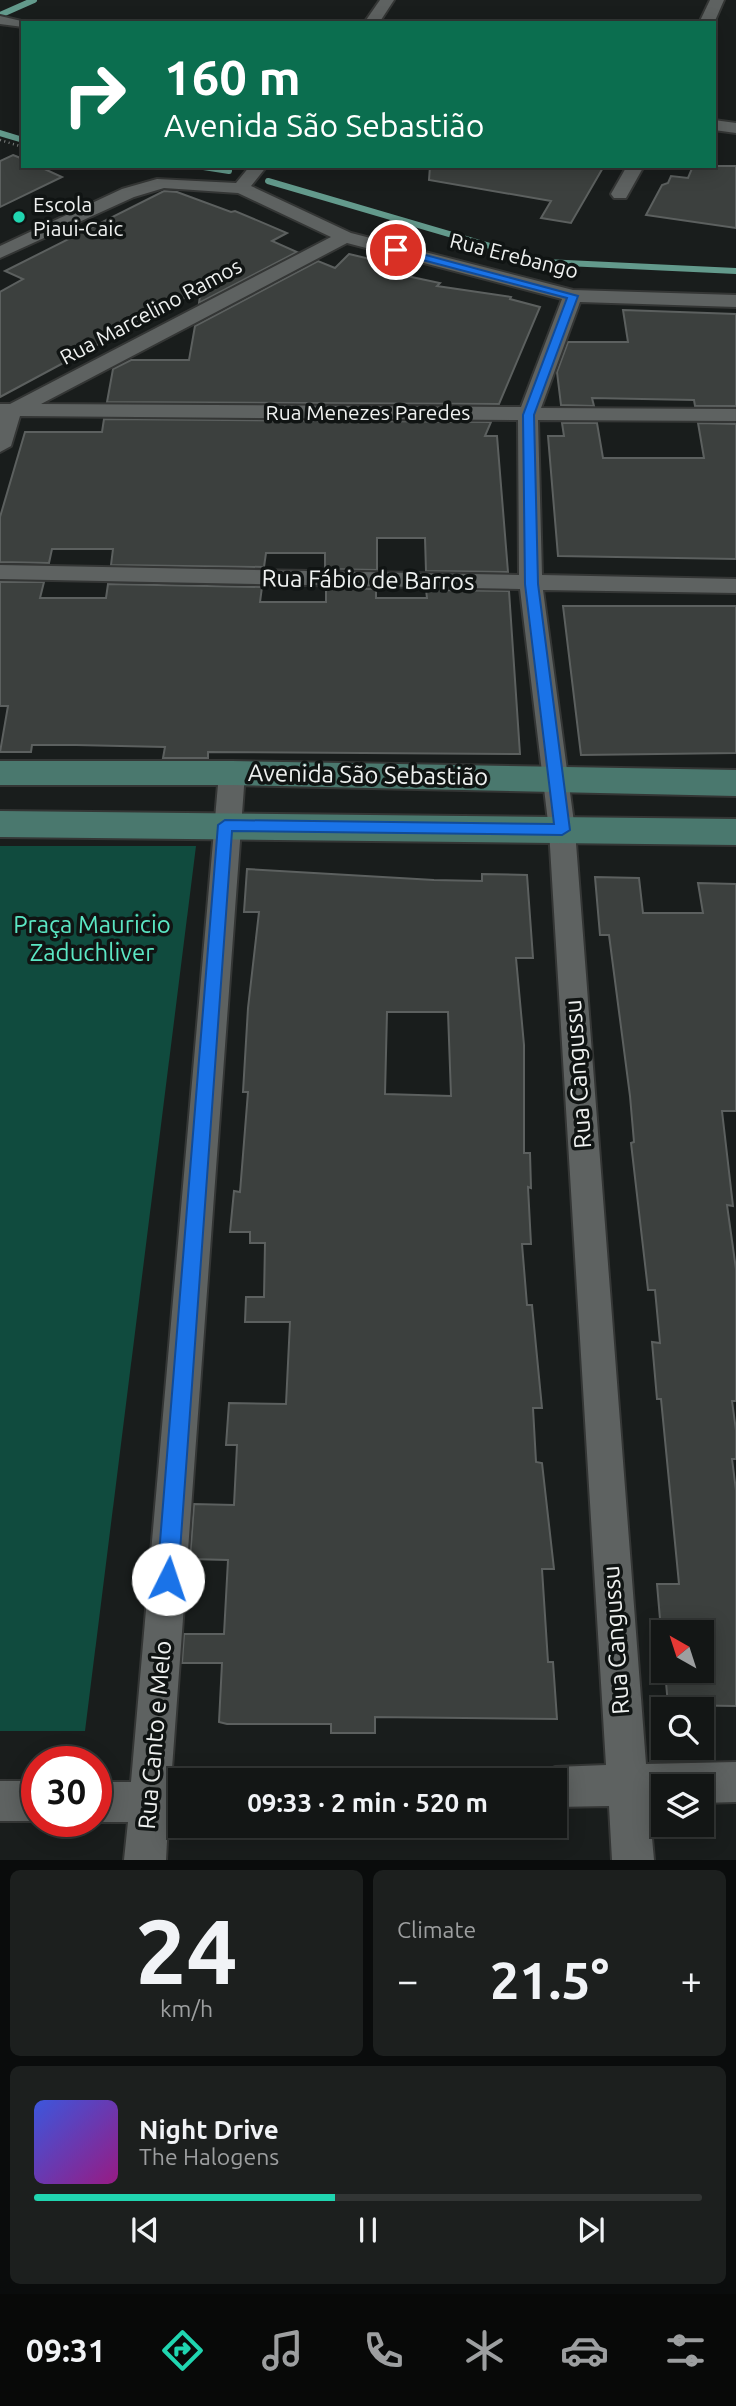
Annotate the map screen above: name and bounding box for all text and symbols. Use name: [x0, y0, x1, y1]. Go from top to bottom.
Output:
icon: right: [49, 49, 140, 140]
text: 160 m: [164, 49, 301, 104]
text: Avenida São Sebastião: [164, 107, 484, 143]
place label: Escola Piaui-Caic: [33, 192, 123, 240]
marker: Escola Piaui-Caic: [11, 209, 27, 225]
pin: [366, 220, 426, 280]
street label: Rua Erebango: [448, 227, 581, 283]
icon: arrive: [377, 231, 415, 269]
street label: Rua Marcelino Ramos: [56, 253, 245, 369]
street label: Rua Menezes Paredes: [266, 400, 470, 424]
street label: Rua Fábio de Barros: [261, 564, 475, 595]
street label: Avenida São Sebastião: [248, 759, 488, 790]
park label: Praça Mauricio Zaduchliver: [13, 911, 171, 966]
street label: Rua Cangussu: [559, 999, 596, 1149]
position arrow: [131, 1542, 205, 1616]
street label: Rua Cangussu: [597, 1565, 634, 1715]
north arrow: [651, 1620, 714, 1684]
map controls: [651, 1620, 714, 1837]
street label: Rua Canto e Melo: [133, 1639, 176, 1830]
button: search: [651, 1697, 714, 1760]
speed limit sign: 30: [21, 1746, 112, 1837]
button: layers: [651, 1774, 714, 1837]
text: 09:33 · 2 min · 520 m: [247, 1788, 488, 1817]
text: 24: [135, 1899, 238, 2001]
text: Climate: [397, 1917, 476, 1942]
text: 21.5°: [490, 1951, 609, 2009]
text: −: [397, 1959, 418, 2001]
text: +: [681, 1959, 702, 2001]
text: km/h: [160, 1996, 213, 2021]
text: Night Drive: [139, 2115, 279, 2144]
text: The Halogens: [139, 2144, 279, 2169]
icon: previous: [126, 2211, 164, 2249]
icon: pause: [349, 2211, 387, 2249]
icon: next: [572, 2211, 610, 2249]
icon: directions: [158, 2326, 207, 2375]
icon: music: [258, 2326, 307, 2375]
icon: phone: [359, 2326, 408, 2375]
icon: climate: [460, 2326, 509, 2375]
icon: car: [560, 2326, 609, 2375]
icon: filters: [661, 2326, 710, 2375]
text: 09:31: [26, 2332, 106, 2368]

